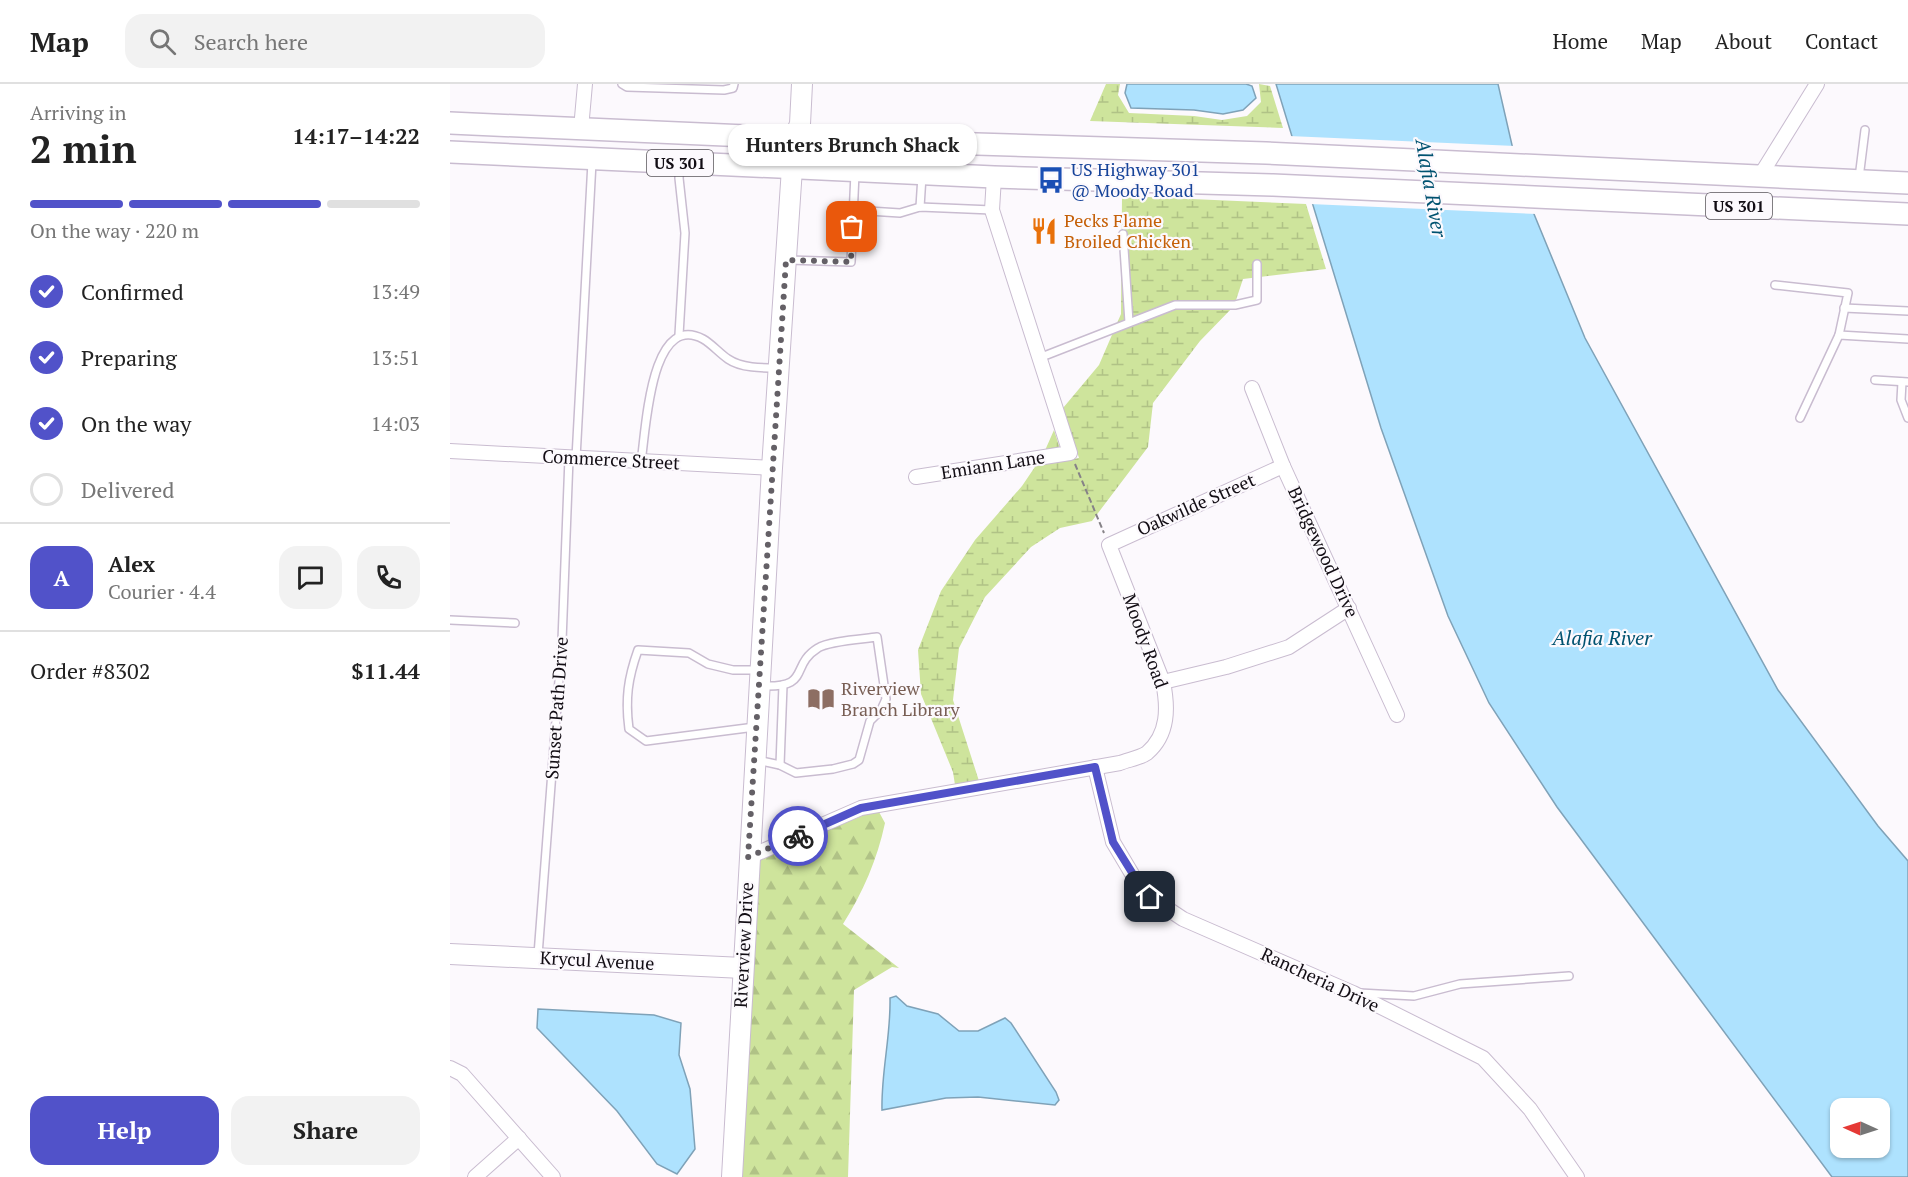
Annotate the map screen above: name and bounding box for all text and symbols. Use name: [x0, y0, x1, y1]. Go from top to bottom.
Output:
search box: [125, 14, 545, 68]
text: Map: [30, 23, 89, 60]
icon: search: [146, 25, 179, 58]
text: Search here: [194, 27, 308, 56]
text: Home: [1552, 27, 1608, 55]
text: Map: [1641, 27, 1682, 55]
text: About: [1715, 27, 1772, 55]
text: Contact: [1805, 27, 1878, 55]
text: Arriving in: [30, 99, 126, 126]
text: 14:17–14:22: [292, 121, 420, 150]
text: 2 min: [30, 122, 137, 174]
callout: Hunters Brunch Shack: [728, 125, 976, 167]
text: Hunters Brunch Shack: [746, 131, 959, 158]
water label: Alafia River: [1409, 136, 1454, 240]
road number: US 301: [647, 150, 713, 176]
place label: US Highway 301 @ Moody Road: [1071, 157, 1200, 202]
bus stop icon: US Highway 301 @ Moody Road: [1036, 165, 1066, 195]
road number: US 301: [1706, 193, 1772, 219]
pin: [826, 201, 877, 252]
place label: Pecks Flame Broiled Chicken: [1064, 208, 1191, 253]
icon: bag: [835, 210, 868, 243]
restaurant icon: Pecks Flame Broiled Chicken: [1029, 216, 1059, 246]
text: On the way · 220 m: [30, 217, 199, 244]
icon: check: [30, 275, 63, 308]
text: Confirmed: [81, 277, 184, 306]
text: 13:49: [371, 278, 420, 305]
icon: check: [30, 341, 63, 374]
text: Preparing: [81, 343, 177, 372]
text: 13:51: [371, 344, 420, 371]
icon: check: [30, 407, 63, 440]
text: On the way: [81, 409, 191, 438]
text: 14:03: [371, 410, 420, 437]
street label: Commerce Street: [542, 443, 681, 475]
street label: Emiann Lane: [939, 444, 1047, 484]
street label: Oakwilde Street: [1133, 467, 1259, 541]
text: Delivered: [81, 475, 174, 504]
street label: Bridgewood Drive: [1283, 482, 1365, 621]
button: chat: [279, 546, 342, 609]
button: phone: [357, 546, 420, 609]
text: Alex: [108, 549, 155, 578]
text: A: [53, 563, 70, 592]
text: Courier · 4.4: [108, 578, 216, 605]
street label: Moody Road: [1118, 590, 1174, 691]
water label: Alafia River: [1551, 624, 1653, 651]
street label: Sunset Path Drive: [539, 636, 573, 780]
text: Order #8302: [30, 656, 150, 685]
text: $11.44: [351, 656, 420, 685]
place label: Riverview Branch Library: [841, 676, 960, 721]
library icon: Riverview Branch Library: [806, 684, 836, 714]
courier: [768, 806, 828, 866]
icon: bike: [782, 820, 815, 853]
pin: [1124, 871, 1175, 922]
icon: home: [1133, 880, 1166, 913]
street label: Riverview Drive: [728, 881, 758, 1008]
street label: Rancheria Drive: [1257, 941, 1383, 1017]
street label: Krycul Avenue: [539, 945, 655, 975]
button: Help: [30, 1096, 219, 1165]
button: Share: [231, 1096, 420, 1165]
north arrow: [1830, 1098, 1890, 1158]
map controls: [1830, 1098, 1890, 1158]

